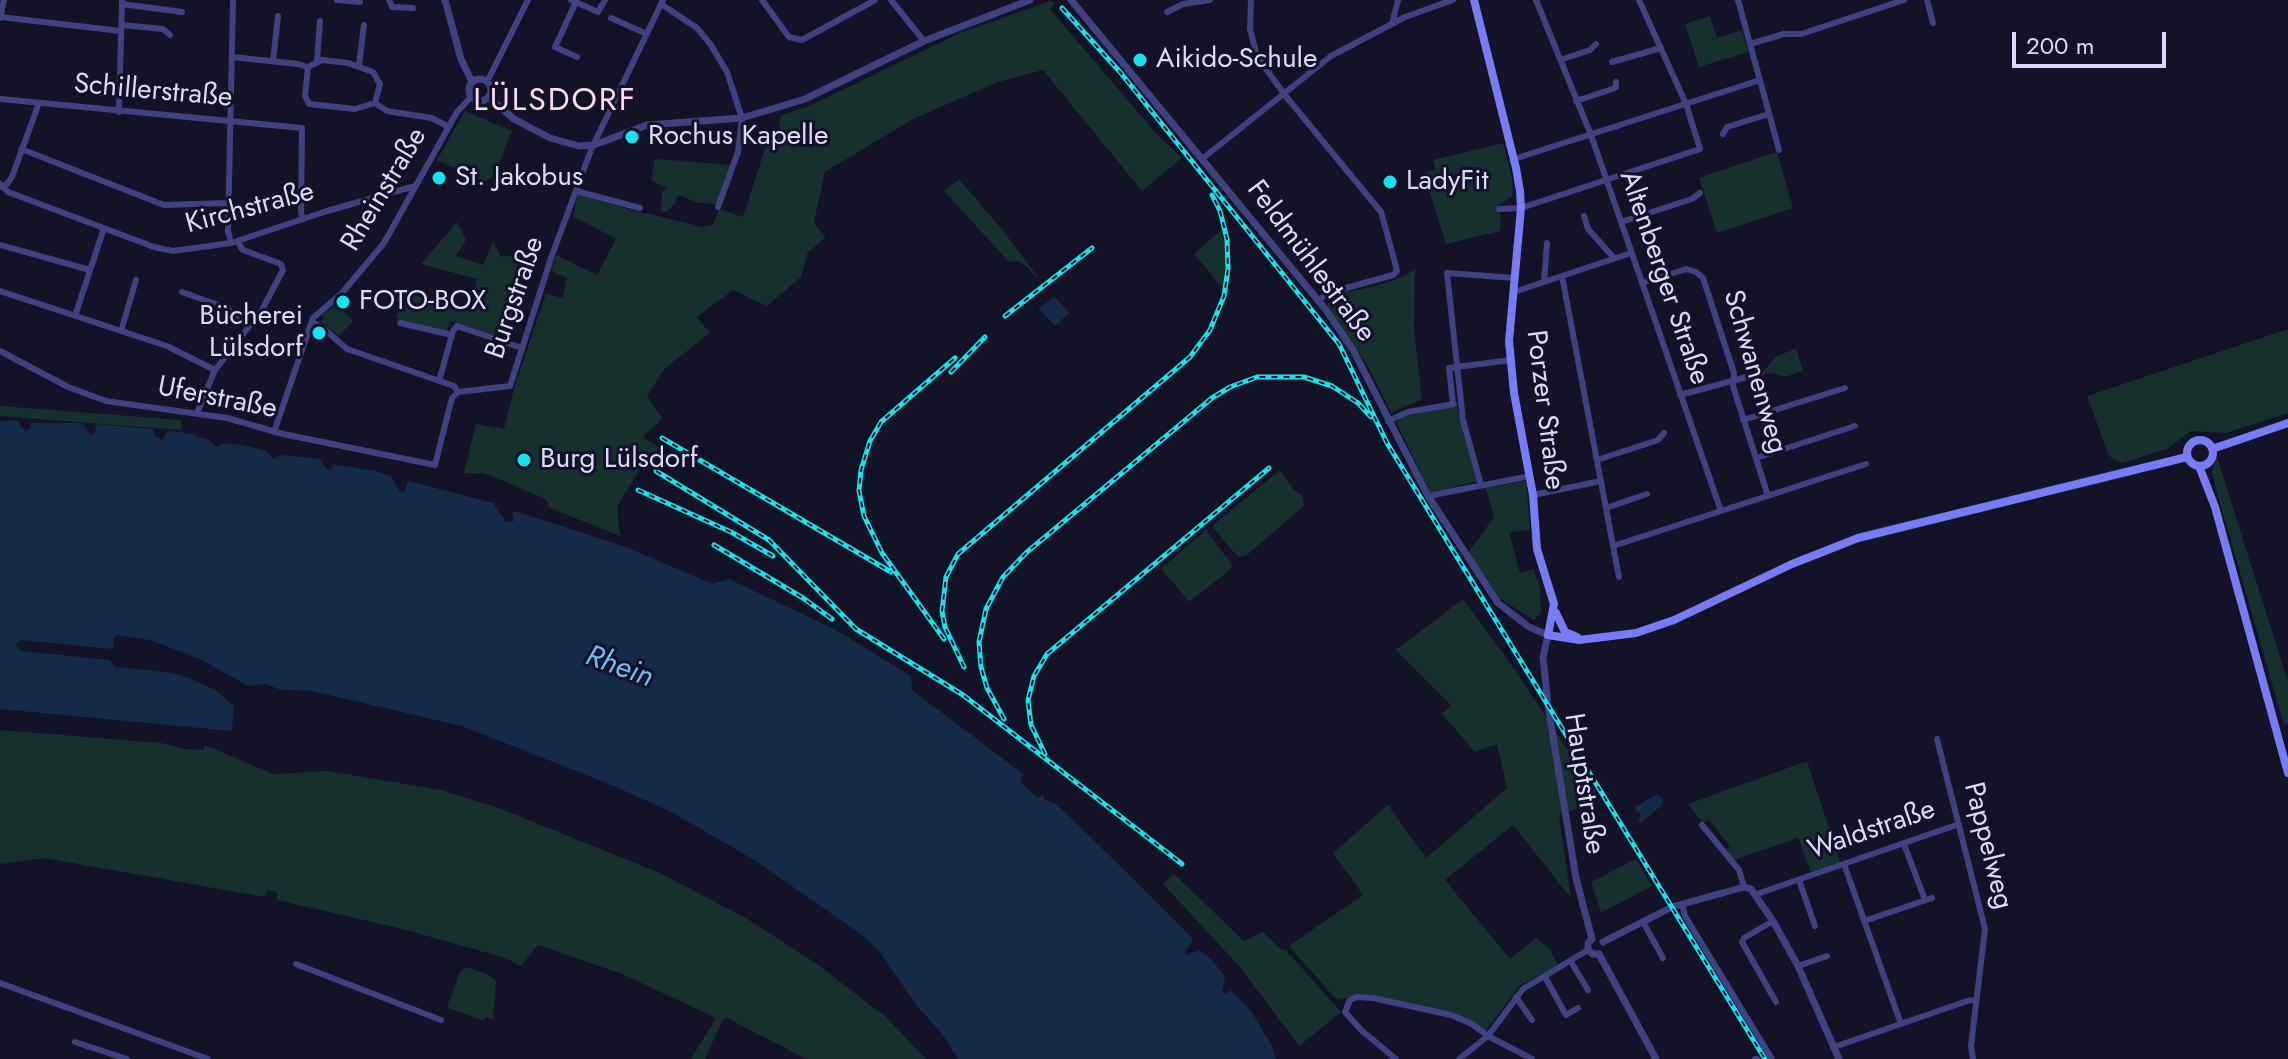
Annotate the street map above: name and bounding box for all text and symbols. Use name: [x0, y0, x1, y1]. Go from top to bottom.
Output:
scale bar: [2016, 16, 2170, 66]
text: 200 m: [2026, 28, 2094, 63]
place label: Aikido-Schule: [1156, 43, 1317, 77]
marker: Aikido-Schule: [1131, 51, 1149, 69]
street label: Schillerstraße: [72, 68, 234, 116]
district label: LÜLSDORF: [473, 83, 637, 121]
place label: Rochus Kapelle: [648, 120, 828, 154]
street label: Rheinstraße: [335, 122, 435, 258]
marker: Rochus Kapelle: [623, 128, 641, 146]
place label: St. Jakobus: [455, 161, 583, 195]
place label: LadyFit: [1406, 165, 1488, 199]
street label: Altenberger Straße: [1611, 167, 1715, 389]
marker: St. Jakobus: [430, 169, 448, 187]
marker: LadyFit: [1381, 173, 1399, 191]
street label: Feldmühlestraße: [1238, 175, 1382, 349]
street label: Kirchstraße: [182, 176, 318, 242]
street label: Burgstraße: [479, 233, 553, 363]
place label: FOTO-BOX: [359, 285, 486, 319]
street label: Schwanenweg: [1715, 286, 1793, 458]
marker: FOTO-BOX: [334, 293, 352, 311]
place label: Bücherei Lülsdorf: [199, 300, 303, 366]
marker: Bücherei Lülsdorf: [310, 324, 328, 342]
street label: Porzer Straße: [1518, 328, 1570, 492]
street label: Uferstraße: [154, 371, 280, 427]
place label: Burg Lülsdorf: [540, 443, 698, 477]
marker: Burg Lülsdorf: [515, 451, 533, 469]
water label: Rhein: [580, 639, 658, 697]
street label: Hauptstraße: [1555, 711, 1611, 857]
street label: Pappelweg: [1955, 779, 2019, 913]
street label: Waldstraße: [1804, 794, 1940, 868]

